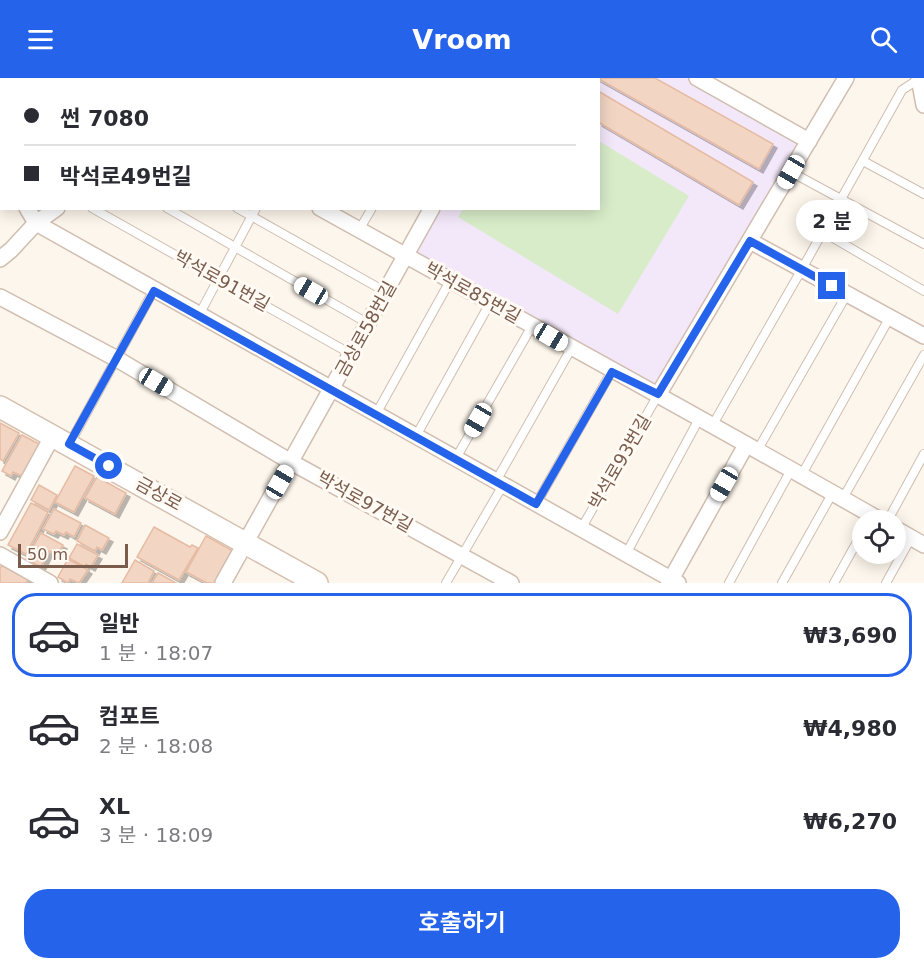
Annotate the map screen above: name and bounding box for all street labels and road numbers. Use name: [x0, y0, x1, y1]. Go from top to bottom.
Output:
street label: 박석로91번길: [171, 246, 274, 315]
street label: 박석로85번길: [422, 258, 525, 327]
street label: 금상로58번길: [331, 277, 400, 380]
street label: 박석로93번길: [584, 411, 655, 513]
street label: 박석로97번길: [314, 467, 417, 536]
street label: 금상로: [132, 472, 186, 515]

